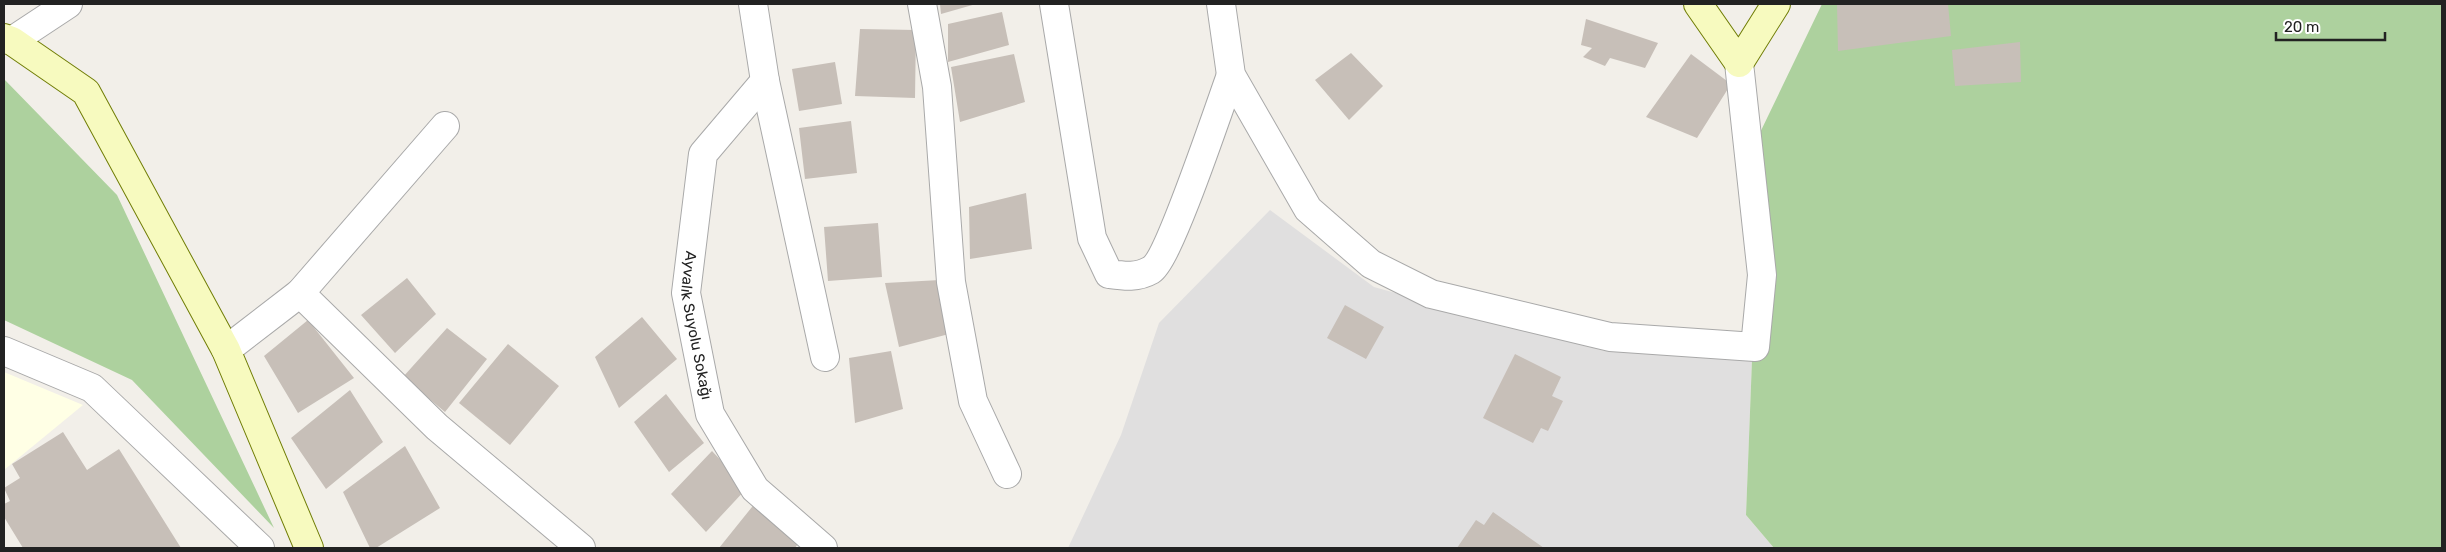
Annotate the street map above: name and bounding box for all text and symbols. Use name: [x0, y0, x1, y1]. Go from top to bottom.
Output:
scale bar: [2276, 10, 2385, 42]
text: 20 m: [2284, 18, 2319, 36]
street label: Ayvalık Suyolu Sokağı: [677, 250, 716, 401]

